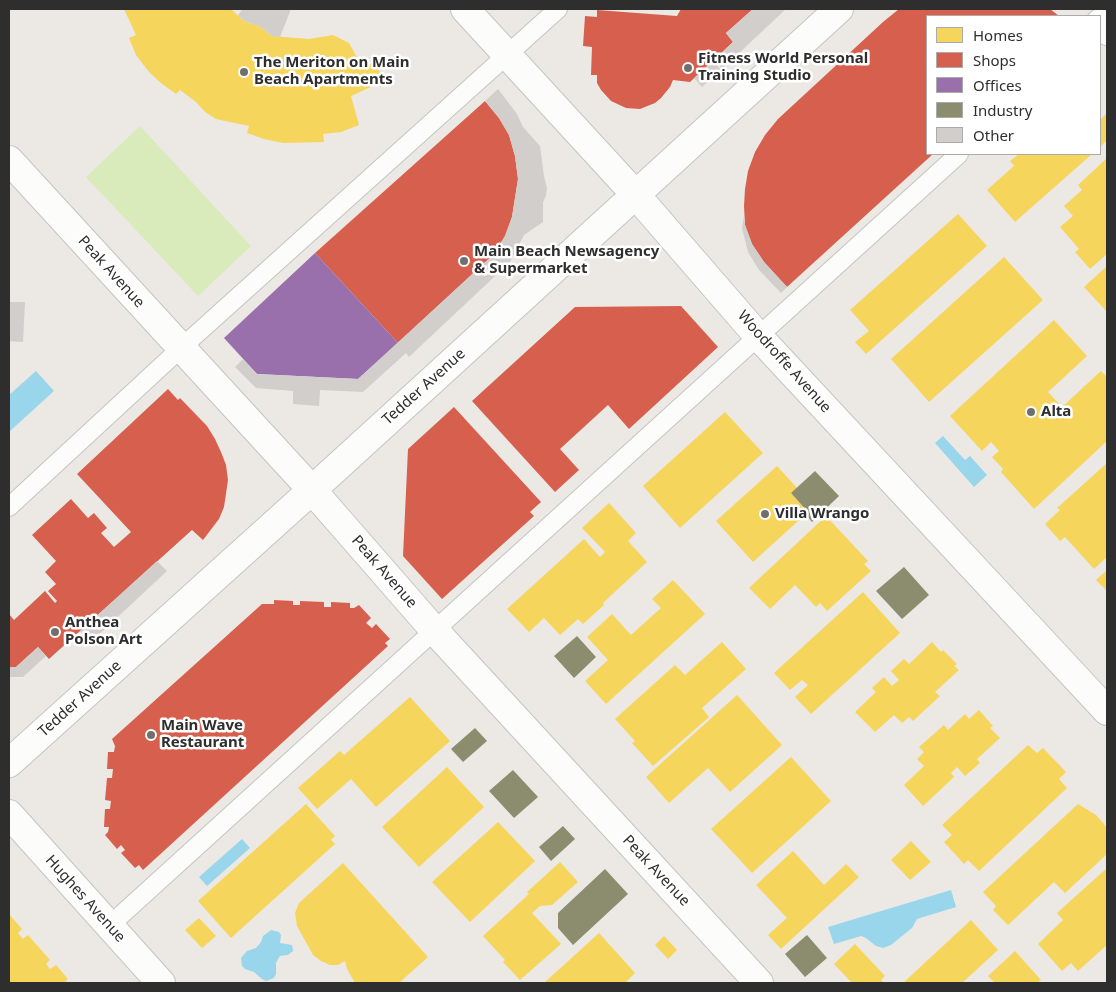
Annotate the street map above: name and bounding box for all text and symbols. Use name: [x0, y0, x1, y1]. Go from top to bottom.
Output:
legend: [926, 15, 1101, 155]
text: Homes: [973, 25, 1023, 45]
place label: Fitness World Personal Training Studio: [698, 50, 868, 85]
text: Shops: [973, 50, 1016, 70]
place label: The Meriton on Main Beach Apartments: [254, 54, 409, 89]
marker: Fitness World Personal Training Studio: [682, 62, 694, 74]
marker: The Meriton on Main Beach Apartments: [238, 66, 250, 78]
text: Offices: [973, 75, 1022, 95]
text: Industry: [973, 100, 1032, 120]
text: Other: [973, 125, 1014, 145]
street label: Peak Avenue: [74, 232, 148, 312]
place label: Main Beach Newsagency & Supermarket: [474, 243, 659, 278]
marker: Main Beach Newsagency & Supermarket: [458, 255, 470, 267]
street label: Woodroffe Avenue: [733, 307, 835, 417]
street label: Tedder Avenue: [379, 345, 469, 429]
place label: Alta: [1041, 403, 1071, 421]
marker: Alta: [1025, 406, 1037, 418]
place label: Villa Wrango: [775, 505, 869, 523]
marker: Villa Wrango: [759, 508, 771, 520]
street label: Peak Avenue: [348, 532, 420, 612]
place label: Anthea Polson Art: [65, 614, 142, 649]
marker: Anthea Polson Art: [49, 626, 61, 638]
street label: Tedder Avenue: [35, 657, 125, 741]
place label: Main Wave Restaurant: [161, 717, 244, 752]
marker: Main Wave Restaurant: [145, 729, 157, 741]
street label: Peak Avenue: [619, 832, 693, 910]
street label: Hughes Avenue: [41, 852, 129, 946]

